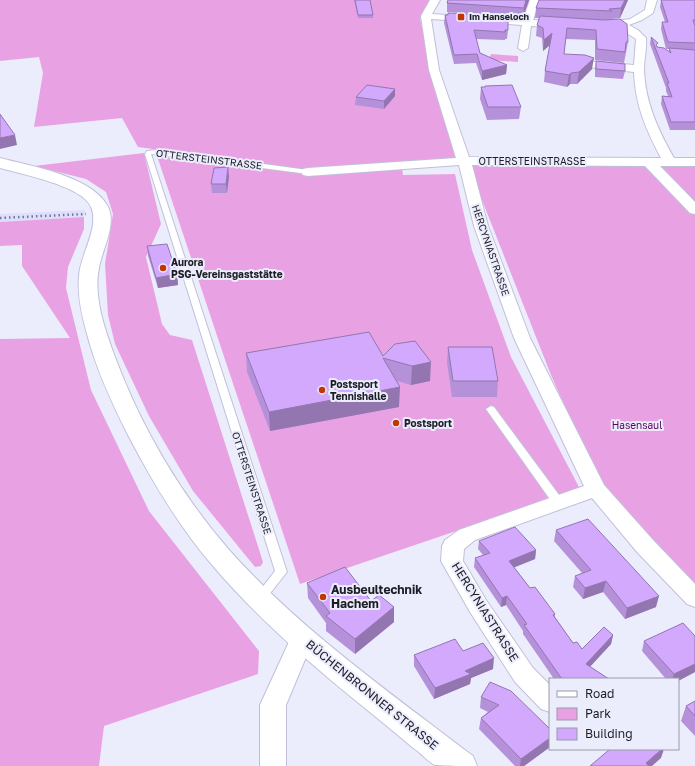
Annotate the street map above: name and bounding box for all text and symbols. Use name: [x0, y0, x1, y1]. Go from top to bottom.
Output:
place label: Im Hanseloch: [469, 11, 530, 22]
marker: Im Hanseloch: [456, 12, 466, 22]
street label: OTTERSTEINSTRASSE: [155, 147, 263, 171]
street label: OTTERSTEINSTRASSE: [478, 155, 586, 167]
street label: HERCYNIASTRASSE: [470, 203, 512, 297]
place label: Aurora PSG-Vereinsgaststätte: [171, 256, 283, 280]
marker: Aurora PSG-Vereinsgaststätte: [158, 263, 168, 273]
place label: Postsport Tennishalle: [330, 378, 387, 402]
marker: Postsport Tennishalle: [317, 385, 327, 395]
place label: Postsport: [404, 417, 452, 429]
marker: Postsport: [391, 418, 401, 428]
park label: Hasensaul: [612, 419, 662, 431]
street label: OTTERSTEINSTRASSE: [230, 430, 274, 536]
street label: HERCYNIASTRASSE: [449, 559, 522, 664]
place label: Ausbeultechnik Hachem: [331, 582, 422, 611]
marker: Ausbeultechnik Hachem: [318, 592, 328, 602]
street label: BÜCHENBRONNER STRASSE: [303, 637, 442, 753]
legend: [549, 678, 679, 750]
text: Road: [585, 686, 614, 701]
text: Park: [585, 706, 611, 721]
text: Building: [585, 726, 633, 741]

